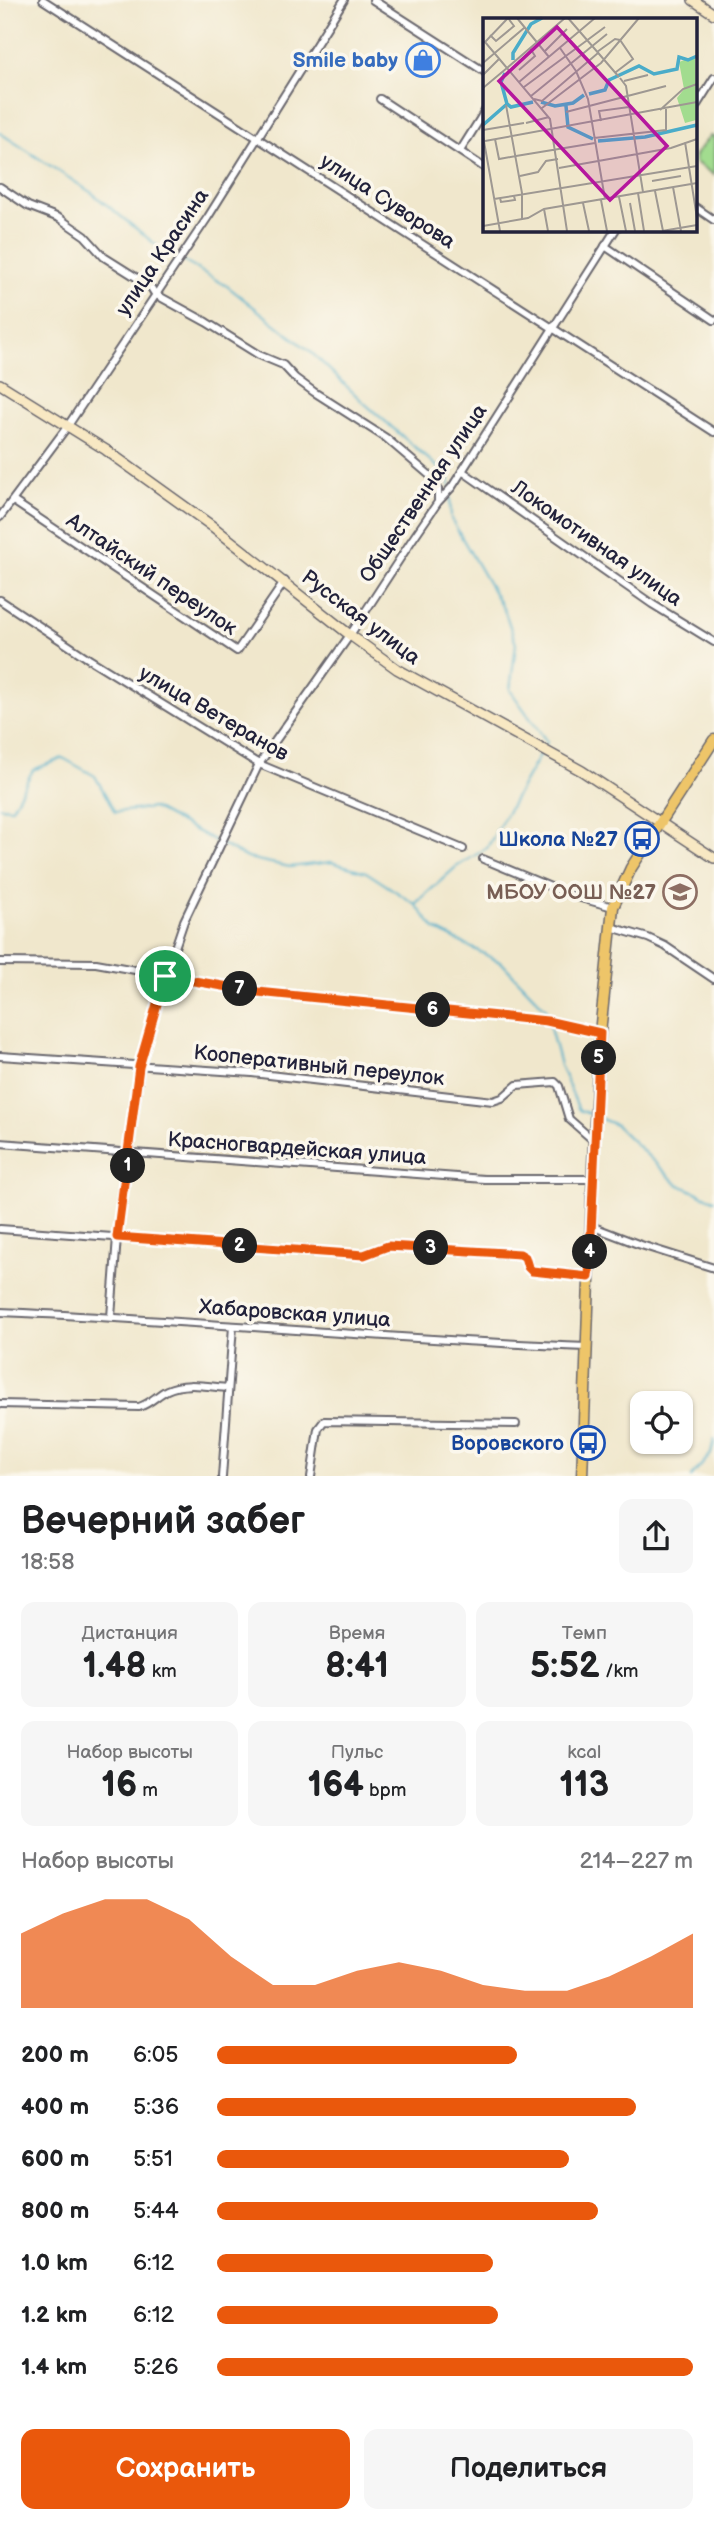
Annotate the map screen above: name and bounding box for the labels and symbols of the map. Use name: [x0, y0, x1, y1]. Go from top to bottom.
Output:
inset map: [483, 18, 696, 231]
shop icon: Smile baby: [404, 41, 442, 79]
place label: Smile baby: [293, 48, 398, 73]
street label: улица Суворова: [316, 149, 460, 255]
street label: улица Красина: [111, 183, 214, 321]
street label: Общественная улица: [354, 399, 493, 587]
street label: Локомотивная улица: [506, 474, 687, 612]
street label: Алтайский переулок: [61, 507, 242, 641]
street label: Русская улица: [296, 565, 425, 671]
street label: улица Ветеранов: [135, 661, 293, 766]
bus stop icon: Школа №27: [623, 820, 661, 858]
place label: Школа №27: [498, 827, 618, 852]
school or university icon: МБОУ ООШ №27: [661, 873, 699, 911]
place label: МБОУ ООШ №27: [486, 880, 656, 905]
pin: [135, 946, 195, 1006]
pin: 7: [222, 972, 258, 1006]
pin: 6: [416, 992, 450, 1028]
street label: Кооперативный переулок: [192, 1040, 445, 1091]
pin: 5: [582, 1040, 616, 1076]
street label: Красногвардейская улица: [167, 1127, 428, 1170]
pin: 1: [110, 1148, 146, 1184]
pin: 2: [222, 1228, 258, 1264]
pin: 3: [414, 1230, 448, 1266]
pin: 4: [572, 1234, 608, 1270]
street label: Хабаровская улица: [198, 1294, 392, 1333]
bus stop icon: Воровского: [569, 1424, 607, 1462]
place label: Воровского: [451, 1431, 564, 1456]

